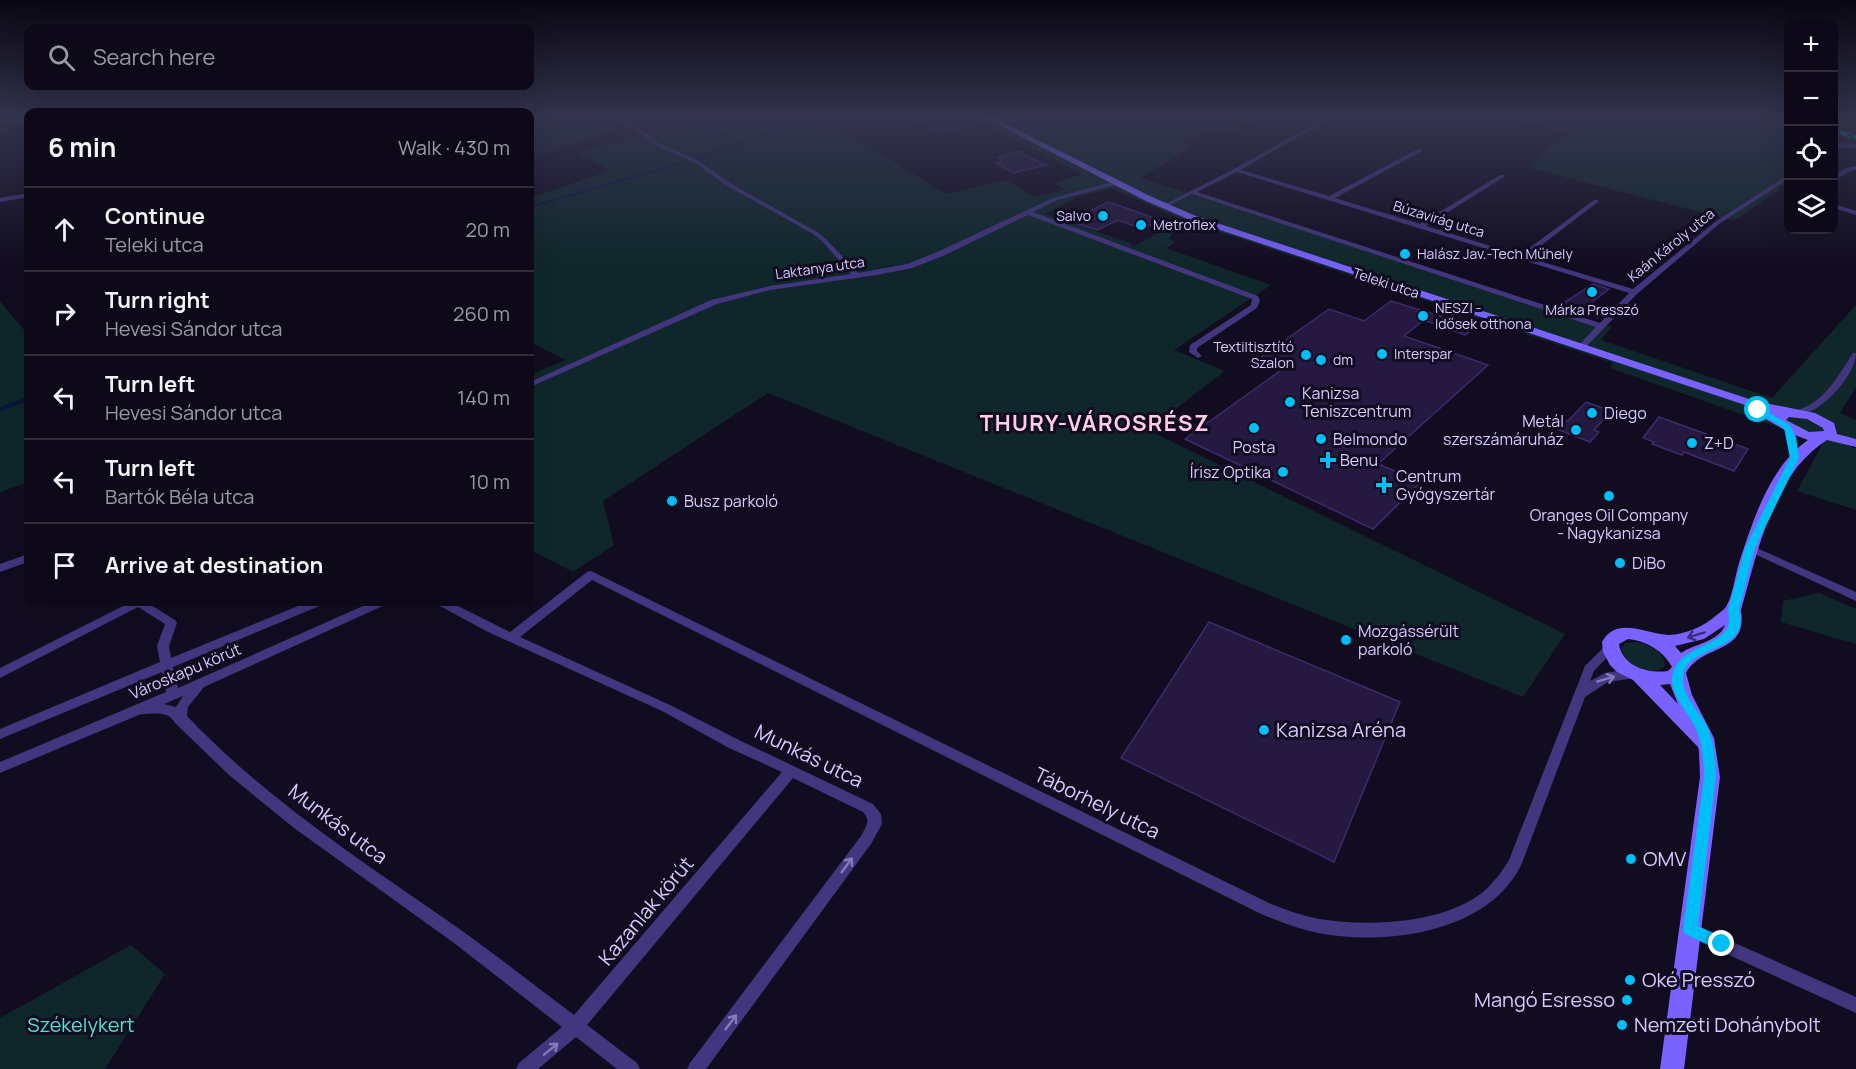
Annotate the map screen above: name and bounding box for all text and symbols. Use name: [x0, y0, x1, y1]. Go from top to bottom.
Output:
map controls: [1784, 18, 1838, 234]
button: +: [1784, 18, 1838, 72]
search box: [24, 24, 534, 90]
icon: search: [45, 41, 78, 74]
text: Search here: [93, 42, 215, 72]
button: −: [1784, 72, 1838, 126]
button: locate: [1784, 126, 1838, 180]
text: 6 min: [48, 129, 116, 165]
text: Walk · 430 m: [398, 134, 510, 161]
button: layers: [1784, 180, 1838, 234]
street label: Búzavirág utca: [1391, 196, 1487, 241]
text: Continue: [105, 201, 205, 231]
street label: Kaán Károly utca: [1623, 204, 1718, 286]
place label: Salvo: [1056, 206, 1091, 225]
marker: Salvo: [1096, 209, 1110, 223]
icon: ahead: [48, 213, 81, 246]
place label: Metroflex: [1153, 215, 1216, 234]
text: 20 m: [465, 216, 510, 243]
marker: Metroflex: [1134, 218, 1148, 232]
text: Teleki utca: [105, 231, 204, 258]
place label: Halász Jav.-Tech Műhely: [1417, 244, 1573, 263]
marker: Halász Jav.-Tech Műhely: [1398, 247, 1412, 261]
street label: Laktanya utca: [774, 252, 866, 283]
street label: Teleki utca: [1350, 263, 1422, 302]
text: Turn right: [105, 285, 210, 315]
marker: Márka Presszó: [1585, 285, 1599, 299]
icon: right: [48, 297, 81, 330]
place label: NESZI - Idősek otthona: [1435, 298, 1531, 333]
text: 260 m: [453, 300, 510, 327]
place label: Márka Presszó: [1545, 300, 1639, 319]
marker: NESZI - Idősek otthona: [1416, 309, 1430, 323]
text: Hevesi Sándor utca: [105, 315, 282, 342]
place label: Textiltisztító Szalon: [1213, 337, 1294, 372]
place label: Interspar: [1394, 344, 1452, 363]
marker: Interspar: [1375, 347, 1389, 361]
marker: Textiltisztító Szalon: [1299, 348, 1313, 362]
place label: dm: [1333, 350, 1353, 369]
marker: dm: [1314, 353, 1328, 367]
text: Turn left: [105, 369, 195, 399]
icon: left: [48, 381, 81, 414]
place label: Kanizsa Teniszcentrum: [1302, 382, 1411, 422]
text: 140 m: [457, 384, 510, 411]
marker: Kanizsa Teniszcentrum: [1283, 395, 1297, 409]
route start: [1744, 396, 1770, 422]
text: Hevesi Sándor utca: [105, 399, 282, 426]
place label: Diego: [1604, 402, 1647, 424]
marker: Diego: [1585, 406, 1599, 420]
district label: THURY-VÁROSRÉSZ: [980, 408, 1210, 438]
place label: Metál szerszámáruház: [1443, 410, 1564, 450]
marker: Posta: [1247, 421, 1261, 435]
marker: Metál szerszámáruház: [1569, 423, 1583, 437]
place label: Belmondo: [1333, 428, 1407, 450]
marker: Belmondo: [1314, 432, 1328, 446]
place label: Z+D: [1704, 432, 1734, 454]
place label: Posta: [1233, 436, 1275, 458]
marker: Z+D: [1685, 436, 1699, 450]
place label: Benu: [1340, 449, 1378, 471]
text: Turn left: [105, 453, 195, 483]
marker: Benu: [1321, 453, 1335, 467]
place label: Írisz Optika: [1190, 461, 1271, 483]
icon: left: [48, 465, 81, 498]
marker: Írisz Optika: [1276, 465, 1290, 479]
place label: Centrum Gyógyszertár: [1396, 465, 1495, 505]
text: 10 m: [469, 468, 510, 495]
marker: Centrum Gyógyszertár: [1377, 478, 1391, 492]
text: Bartók Béla utca: [105, 483, 254, 510]
marker: Oranges Oil Company - Nagykanizsa: [1602, 489, 1616, 503]
place label: Busz parkoló: [684, 490, 778, 512]
marker: Busz parkoló: [665, 494, 679, 508]
place label: Oranges Oil Company - Nagykanizsa: [1530, 504, 1689, 544]
icon: arrive: [48, 549, 81, 582]
text: Arrive at destination: [105, 550, 323, 580]
place label: DiBo: [1632, 552, 1666, 574]
marker: DiBo: [1613, 556, 1627, 570]
place label: Mozgássérült parkoló: [1358, 620, 1459, 660]
one-way arrow: [1687, 631, 1706, 642]
marker: Mozgássérült parkoló: [1339, 633, 1353, 647]
street label: Városkapu körút: [126, 638, 244, 704]
one-way arrow: [1596, 673, 1615, 684]
place label: Kanizsa Aréna: [1276, 716, 1406, 743]
street label: Munkás utca: [750, 718, 868, 793]
marker: Kanizsa Aréna: [1257, 723, 1271, 737]
street label: Táborhely utca: [1030, 760, 1165, 845]
street label: Munkás utca: [283, 777, 393, 870]
place label: OMV: [1643, 845, 1686, 872]
street label: Kazanlak körút: [592, 851, 699, 971]
marker: OMV: [1624, 852, 1638, 866]
one-way arrow: [841, 858, 853, 874]
route end: [1708, 930, 1734, 956]
place label: Oké Presszó: [1642, 966, 1755, 993]
marker: Oké Presszó: [1623, 973, 1637, 987]
place label: Mangó Esresso: [1474, 986, 1615, 1013]
marker: Mangó Esresso: [1620, 993, 1634, 1007]
park label: Székelykert: [27, 1011, 135, 1038]
place label: Nemzeti Dohánybolt: [1634, 1011, 1821, 1038]
one-way arrow: [724, 1014, 737, 1030]
marker: Nemzeti Dohánybolt: [1615, 1018, 1629, 1032]
one-way arrow: [543, 1042, 558, 1056]

